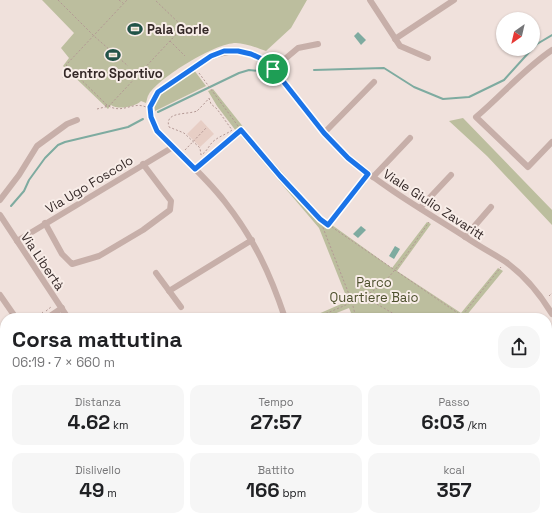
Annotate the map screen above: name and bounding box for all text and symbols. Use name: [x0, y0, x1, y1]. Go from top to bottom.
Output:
north arrow: [496, 12, 540, 56]
map controls: [496, 12, 540, 56]
sports icon: Pala Gorle: [126, 20, 144, 38]
place label: Pala Gorle: [147, 21, 209, 38]
sports icon: Centro Sportivo: [104, 46, 122, 64]
pin: [256, 52, 290, 86]
icon: arrive: [262, 58, 284, 80]
place label: Centro Sportivo: [63, 65, 163, 82]
street label: Via Ugo Foscolo: [42, 152, 136, 217]
street label: Viale Giulio Zavaritt: [380, 165, 488, 244]
street label: Via Libertà: [17, 229, 69, 294]
park label: Parco Quartiere Baio: [330, 274, 418, 306]
text: Corsa mattutina: [12, 325, 182, 353]
button: share: [498, 326, 540, 368]
text: 06:19 · 7 × 660 m: [12, 354, 115, 371]
text: Distanza: [75, 395, 121, 409]
text: Tempo: [258, 395, 294, 409]
text: Passo: [438, 395, 470, 409]
text: 4.62: [68, 409, 110, 435]
text: 27:57: [250, 409, 302, 435]
text: 6:03: [421, 409, 465, 435]
text: km: [110, 418, 128, 432]
text: /km: [465, 418, 487, 432]
text: Dislivello: [75, 463, 121, 477]
text: Battito: [258, 463, 294, 477]
text: kcal: [443, 463, 465, 477]
text: 49: [79, 477, 104, 503]
text: 166: [246, 477, 280, 503]
text: 357: [437, 477, 472, 503]
text: m: [104, 486, 117, 500]
text: bpm: [280, 486, 306, 500]

